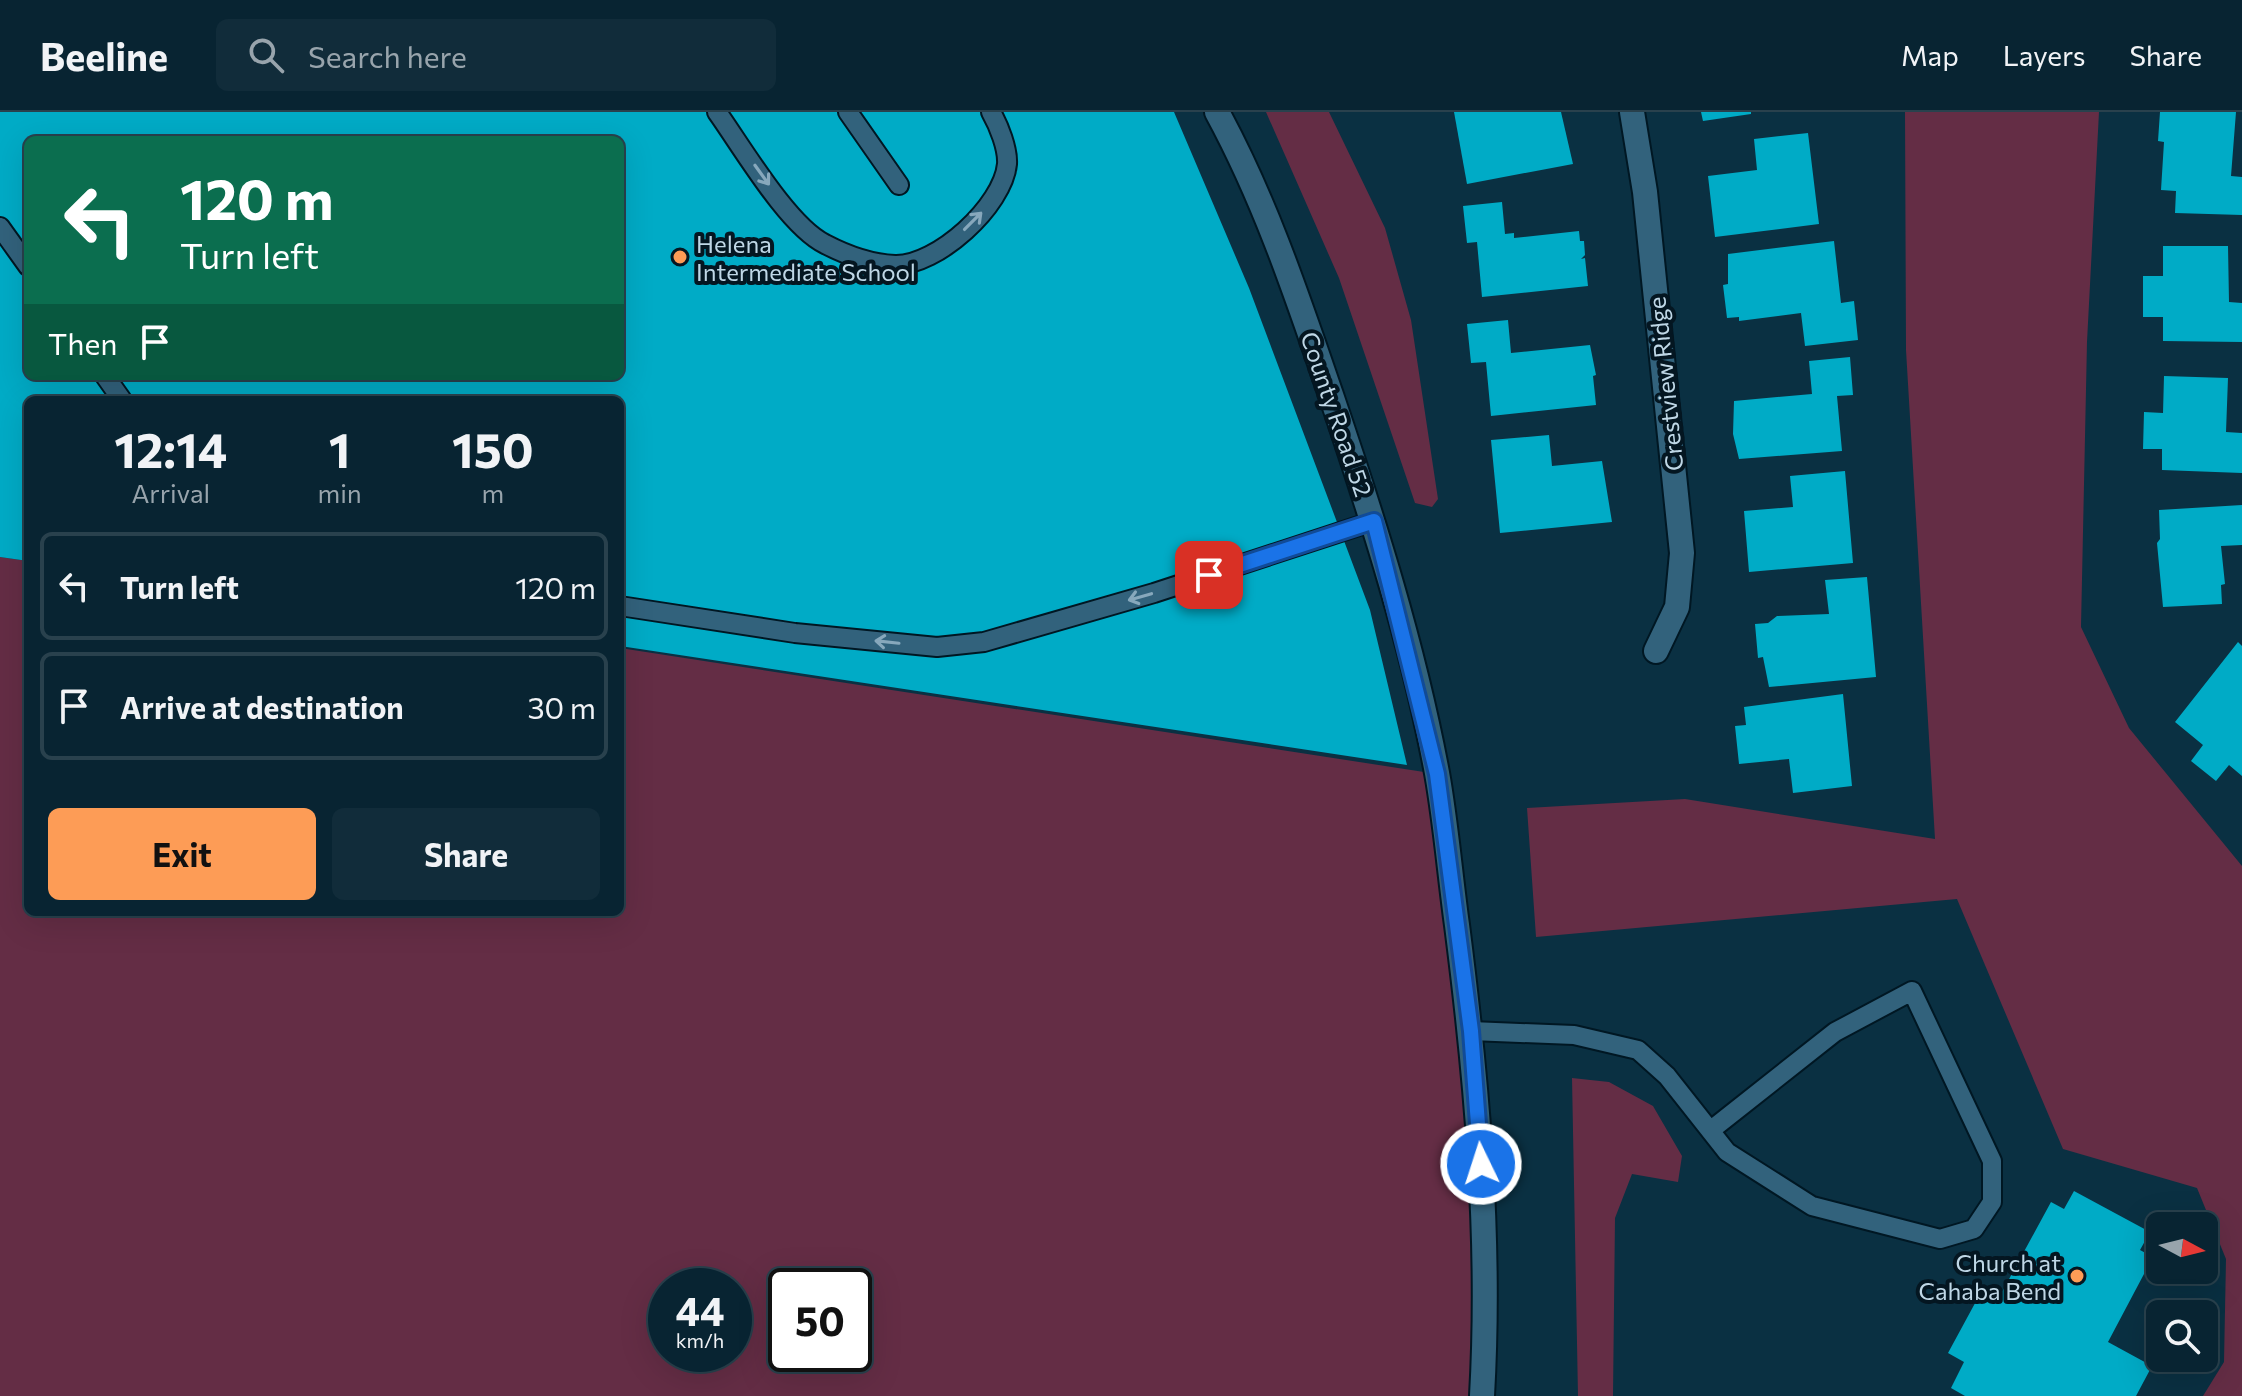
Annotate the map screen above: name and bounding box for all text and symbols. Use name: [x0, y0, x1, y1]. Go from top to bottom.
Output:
search box: [216, 19, 776, 91]
text: Beeline: [40, 32, 168, 79]
icon: search: [244, 33, 288, 77]
text: Search here: [308, 37, 467, 74]
text: Map: [1901, 38, 1959, 72]
text: Layers: [2003, 38, 2085, 72]
text: Share: [2129, 38, 2202, 72]
text: 120 m: [180, 163, 334, 232]
one-way arrow: [754, 164, 771, 186]
icon: left: [48, 168, 152, 272]
one-way arrow: [963, 212, 982, 231]
place label: Helena Intermediate School: [696, 229, 916, 286]
text: Turn left: [180, 232, 319, 276]
marker: Helena Intermediate School: [671, 248, 689, 266]
street label: Crestview Ridge: [1641, 295, 1689, 473]
icon: arrive: [133, 320, 177, 364]
text: Then: [48, 324, 117, 361]
street label: County Road 52: [1295, 328, 1379, 500]
text: 12:14: [114, 419, 227, 478]
text: 1: [329, 419, 351, 478]
text: 150: [452, 419, 534, 478]
text: Arrival: [131, 477, 210, 508]
text: min: [318, 477, 362, 508]
text: m: [482, 477, 504, 508]
pin: [1175, 541, 1243, 609]
icon: arrive: [1187, 553, 1231, 597]
icon: left: [52, 564, 96, 608]
text: Turn left: [120, 568, 239, 605]
text: 120 m: [515, 568, 596, 605]
one-way arrow: [1127, 590, 1153, 605]
one-way arrow: [874, 634, 901, 649]
icon: arrive: [52, 684, 96, 728]
text: Arrive at destination: [120, 688, 404, 725]
text: 30 m: [527, 688, 596, 725]
button: Exit: [48, 808, 316, 900]
button: Share: [332, 808, 600, 900]
position arrow: [1439, 1122, 1523, 1206]
north arrow: [2146, 1212, 2218, 1284]
map controls: [2146, 1212, 2218, 1372]
place label: Church at Cahaba Bend: [1919, 1248, 2061, 1305]
marker: Church at Cahaba Bend: [2068, 1267, 2086, 1285]
speed limit sign: 50: [768, 1268, 872, 1372]
text: 44: [675, 1285, 725, 1334]
button: search: [2146, 1300, 2218, 1372]
text: km/h: [676, 1328, 724, 1352]

